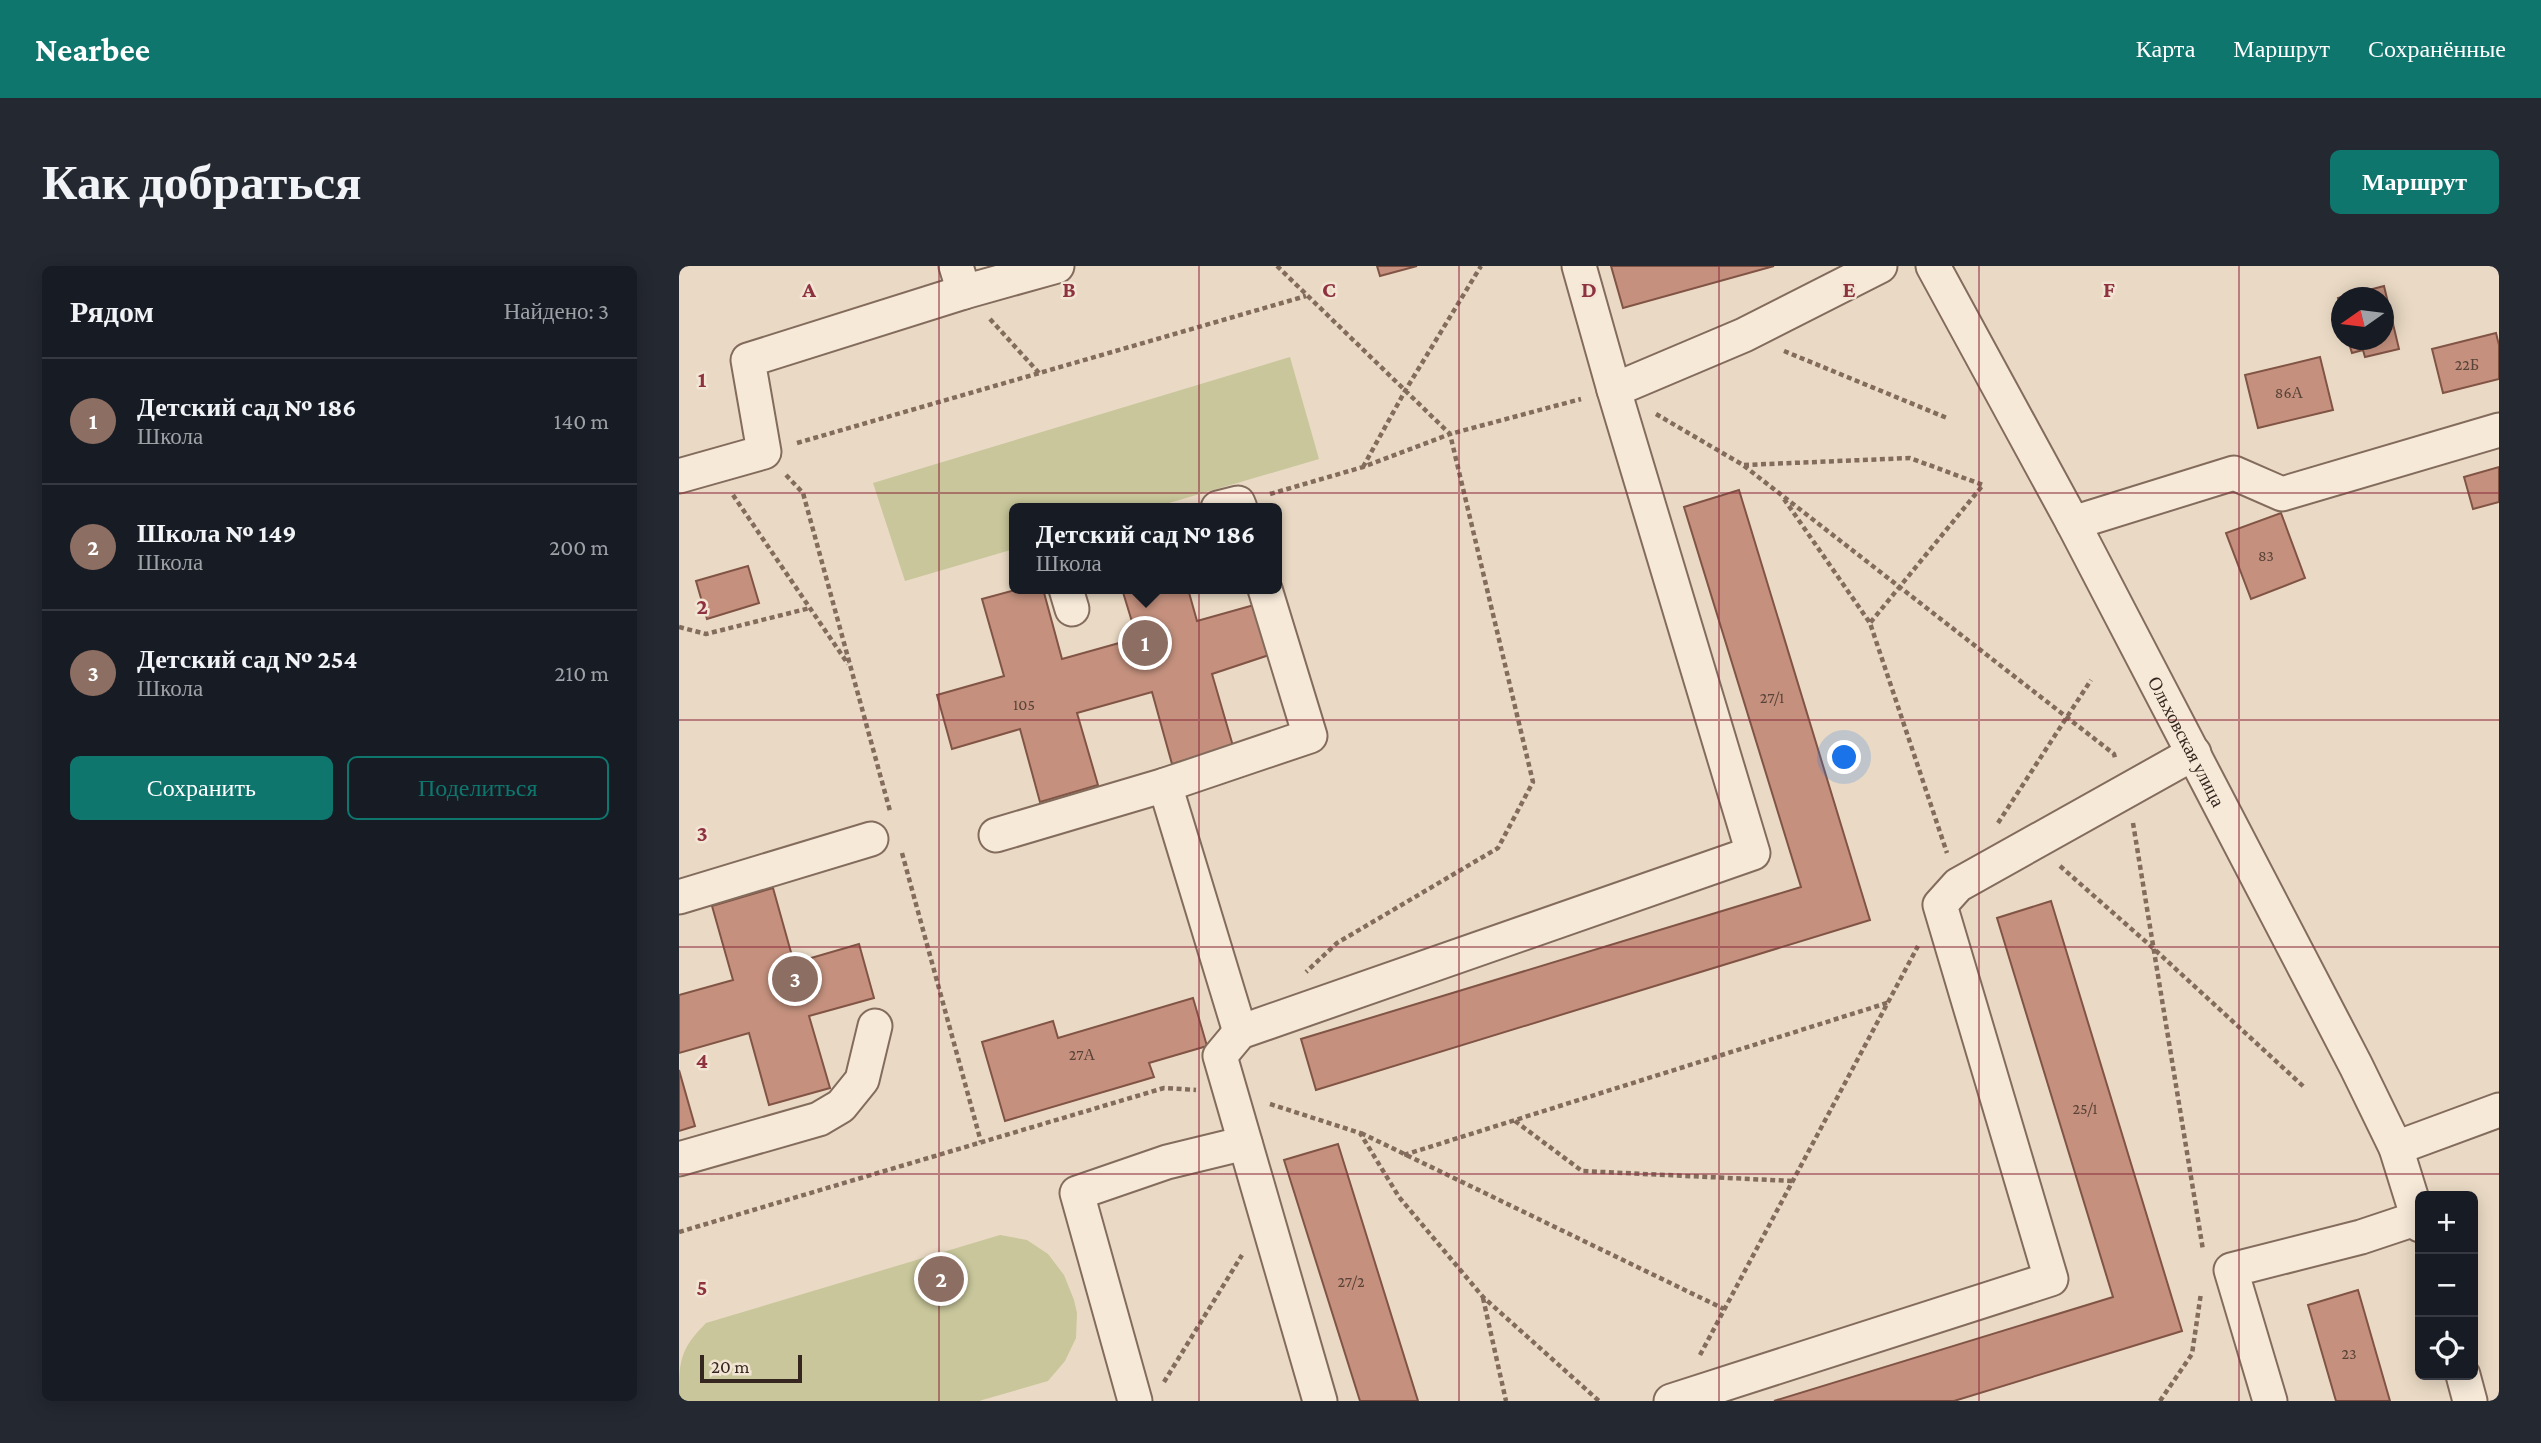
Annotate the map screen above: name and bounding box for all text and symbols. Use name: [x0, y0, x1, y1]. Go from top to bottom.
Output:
text: Nearbee: [35, 31, 150, 68]
text: Карта: [2136, 35, 2195, 62]
text: Маршрут: [2233, 35, 2330, 62]
text: Сохранённые: [2368, 35, 2506, 62]
button: Маршрут: [2330, 150, 2499, 214]
text: Как добраться: [42, 155, 362, 210]
text: A: [801, 276, 816, 302]
text: B: [1062, 276, 1076, 302]
text: C: [1322, 276, 1336, 302]
text: D: [1581, 276, 1597, 302]
text: E: [1842, 276, 1856, 302]
text: F: [2103, 276, 2115, 302]
north arrow: [2331, 287, 2394, 350]
text: Рядом: [70, 295, 154, 328]
text: Найдено: 3: [504, 298, 609, 324]
house number: 22Б: [2455, 356, 2479, 373]
text: 1: [698, 366, 707, 392]
house number: 86А: [2275, 384, 2304, 401]
text: Детский сад № 186: [137, 393, 357, 422]
text: 1: [89, 408, 97, 434]
text: 140 m: [554, 408, 609, 434]
text: Школа: [137, 423, 203, 449]
popup: [1009, 503, 1282, 594]
text: Школа № 149: [137, 519, 296, 548]
text: Детский сад № 186: [1036, 520, 1255, 549]
text: 2: [87, 534, 99, 560]
text: 200 m: [549, 534, 609, 560]
house number: 83: [2258, 547, 2274, 564]
text: Школа: [137, 549, 203, 575]
text: Школа: [1036, 550, 1102, 576]
text: 2: [696, 593, 708, 619]
pin: 1: [1122, 617, 1168, 669]
text: Детский сад № 254: [137, 645, 357, 674]
text: 3: [87, 660, 99, 686]
text: 210 m: [555, 660, 609, 686]
street label: Ольховская улица: [2144, 673, 2229, 811]
text: Школа: [137, 675, 203, 701]
house number: 27/1: [1760, 689, 1784, 706]
house number: 105: [1013, 696, 1035, 713]
your location: [1827, 740, 1861, 774]
button: Сохранить: [70, 756, 333, 820]
button: Поделиться: [347, 756, 609, 820]
text: 3: [696, 820, 708, 846]
pin: 3: [772, 953, 818, 1005]
house number: 27А: [1069, 1046, 1096, 1063]
text: 4: [696, 1047, 708, 1073]
house number: 25/1: [2072, 1100, 2098, 1117]
map controls: [2415, 1191, 2478, 1380]
button: +: [2415, 1191, 2478, 1254]
pin: 2: [918, 1253, 964, 1305]
button: −: [2415, 1254, 2478, 1317]
house number: 27/2: [1337, 1273, 1365, 1290]
text: 5: [696, 1274, 708, 1300]
button: locate: [2415, 1317, 2478, 1380]
house number: 23: [2341, 1345, 2357, 1362]
scale bar: [700, 1352, 801, 1384]
text: 20 m: [711, 1356, 750, 1377]

